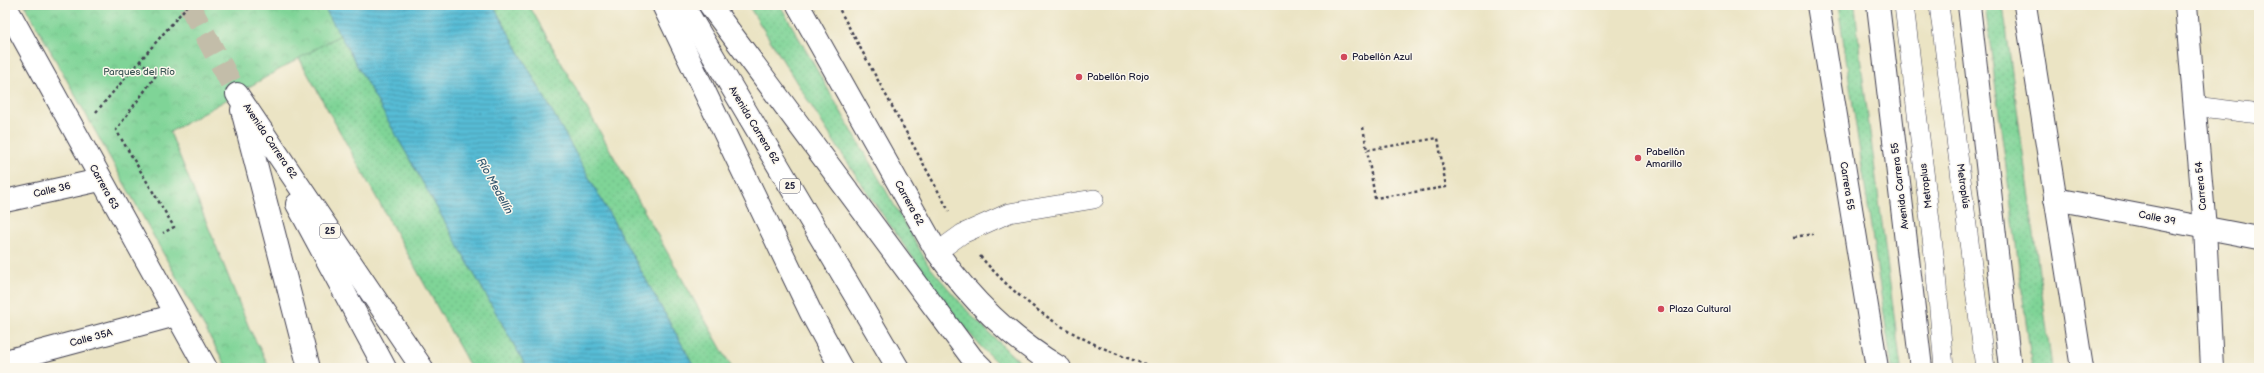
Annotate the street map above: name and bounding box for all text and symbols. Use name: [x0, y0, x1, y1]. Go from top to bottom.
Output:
place label: Pabellón Azul: [1352, 51, 1412, 63]
marker: Pabellón Azul: [1339, 52, 1349, 62]
park label: Parques del Río: [103, 66, 175, 78]
place label: Pabellón Rojo: [1087, 71, 1150, 83]
marker: Pabellón Rojo: [1074, 72, 1084, 82]
street label: Avenida Carrera 62: [726, 84, 782, 166]
street label: Avenida Carrera 62: [240, 101, 300, 181]
street label: Avenida Carrera 55: [1889, 142, 1911, 230]
place label: Pabellón Amarillo: [1646, 146, 1685, 170]
marker: Pabellón Amarillo: [1633, 153, 1643, 163]
water label: Río Medellín: [474, 156, 516, 216]
street label: Carrera 55: [1837, 161, 1857, 211]
street label: Carrera 54: [2193, 161, 2209, 211]
street label: Carrera 63: [87, 162, 121, 212]
street label: Metroplus: [1917, 163, 1935, 209]
street label: Metroplús: [1954, 163, 1972, 209]
street label: Carrera 62: [892, 178, 926, 228]
road number: 25: [780, 179, 800, 193]
street label: Calle 36: [32, 180, 72, 200]
street label: Calle 39: [2137, 209, 2177, 228]
road number: 25: [320, 224, 340, 238]
place label: Plaza Cultural: [1669, 303, 1731, 315]
marker: Plaza Cultural: [1656, 304, 1666, 314]
street label: Calle 35A: [68, 326, 115, 349]

